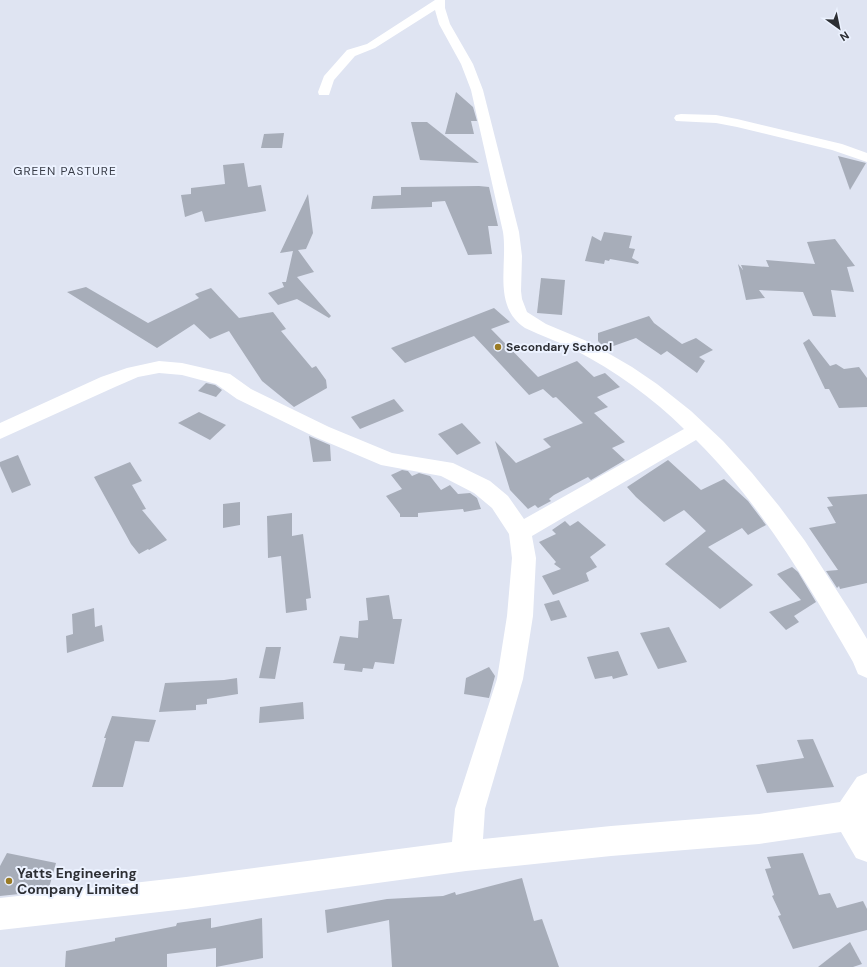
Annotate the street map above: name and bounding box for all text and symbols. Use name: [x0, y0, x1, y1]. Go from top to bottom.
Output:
north arrow: [819, 8, 859, 48]
text: N: [837, 28, 852, 44]
district label: GREEN PASTURE: [13, 163, 117, 179]
place label: Secondary School: [506, 339, 612, 355]
marker: Secondary School: [493, 342, 503, 352]
place label: Yatts Engineering Company Limited: [17, 864, 139, 898]
marker: Yatts Engineering Company Limited: [4, 876, 14, 886]

